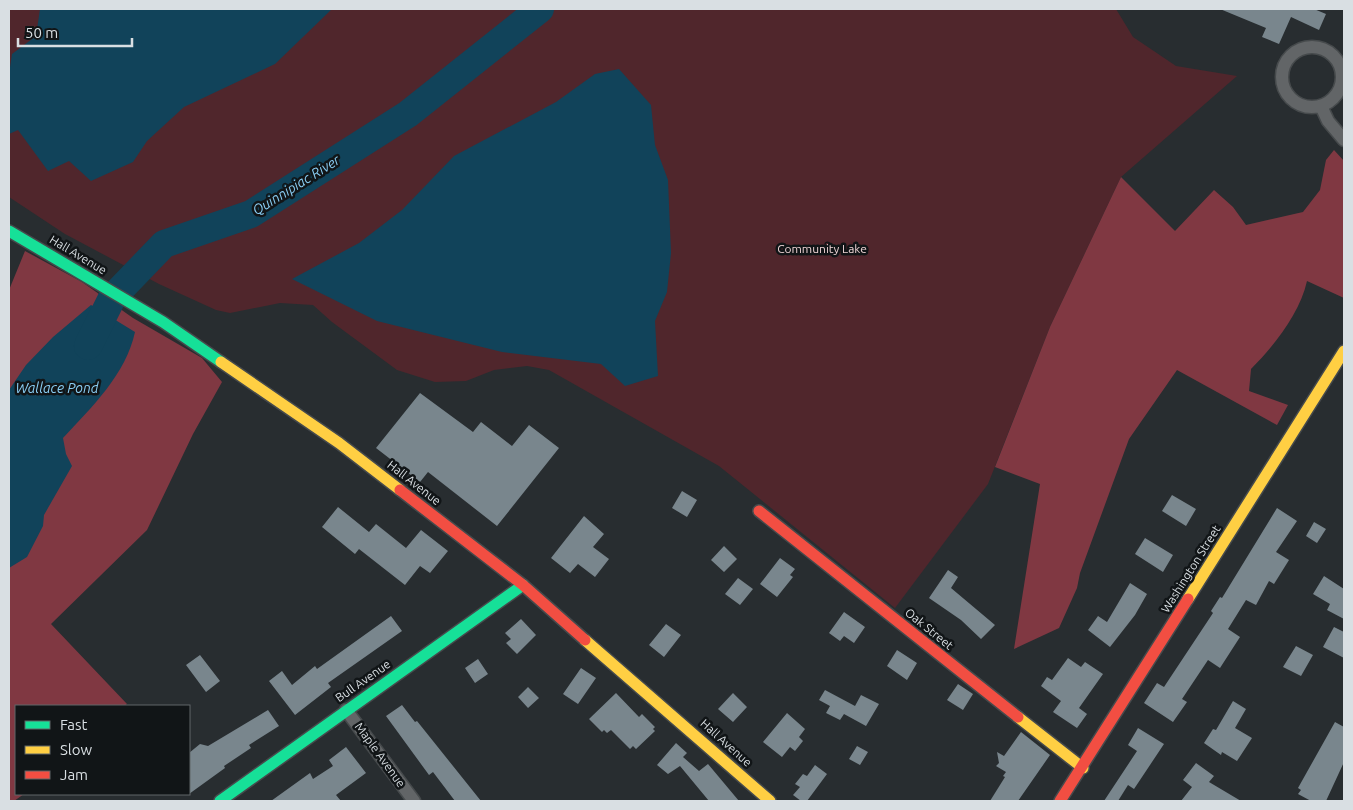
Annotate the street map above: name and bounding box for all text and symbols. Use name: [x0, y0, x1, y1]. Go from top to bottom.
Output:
scale bar: [18, 15, 131, 47]
text: 50 m: [25, 24, 58, 41]
water label: Quinnipiac River: [249, 151, 344, 219]
street label: Hall Avenue: [47, 233, 109, 277]
park label: Community Lake: [777, 242, 867, 255]
water label: Wallace Pond: [15, 380, 100, 396]
street label: Hall Avenue: [385, 458, 444, 507]
street label: Washington Street: [1158, 522, 1223, 615]
street label: Oak Street: [903, 605, 956, 652]
street label: Bull Avenue: [333, 657, 393, 704]
legend: [15, 705, 190, 795]
text: Fast: [60, 716, 88, 733]
street label: Hall Avenue: [698, 716, 754, 769]
street label: Maple Avenue: [353, 720, 408, 789]
text: Slow: [60, 741, 93, 758]
text: Jam: [60, 766, 88, 783]

